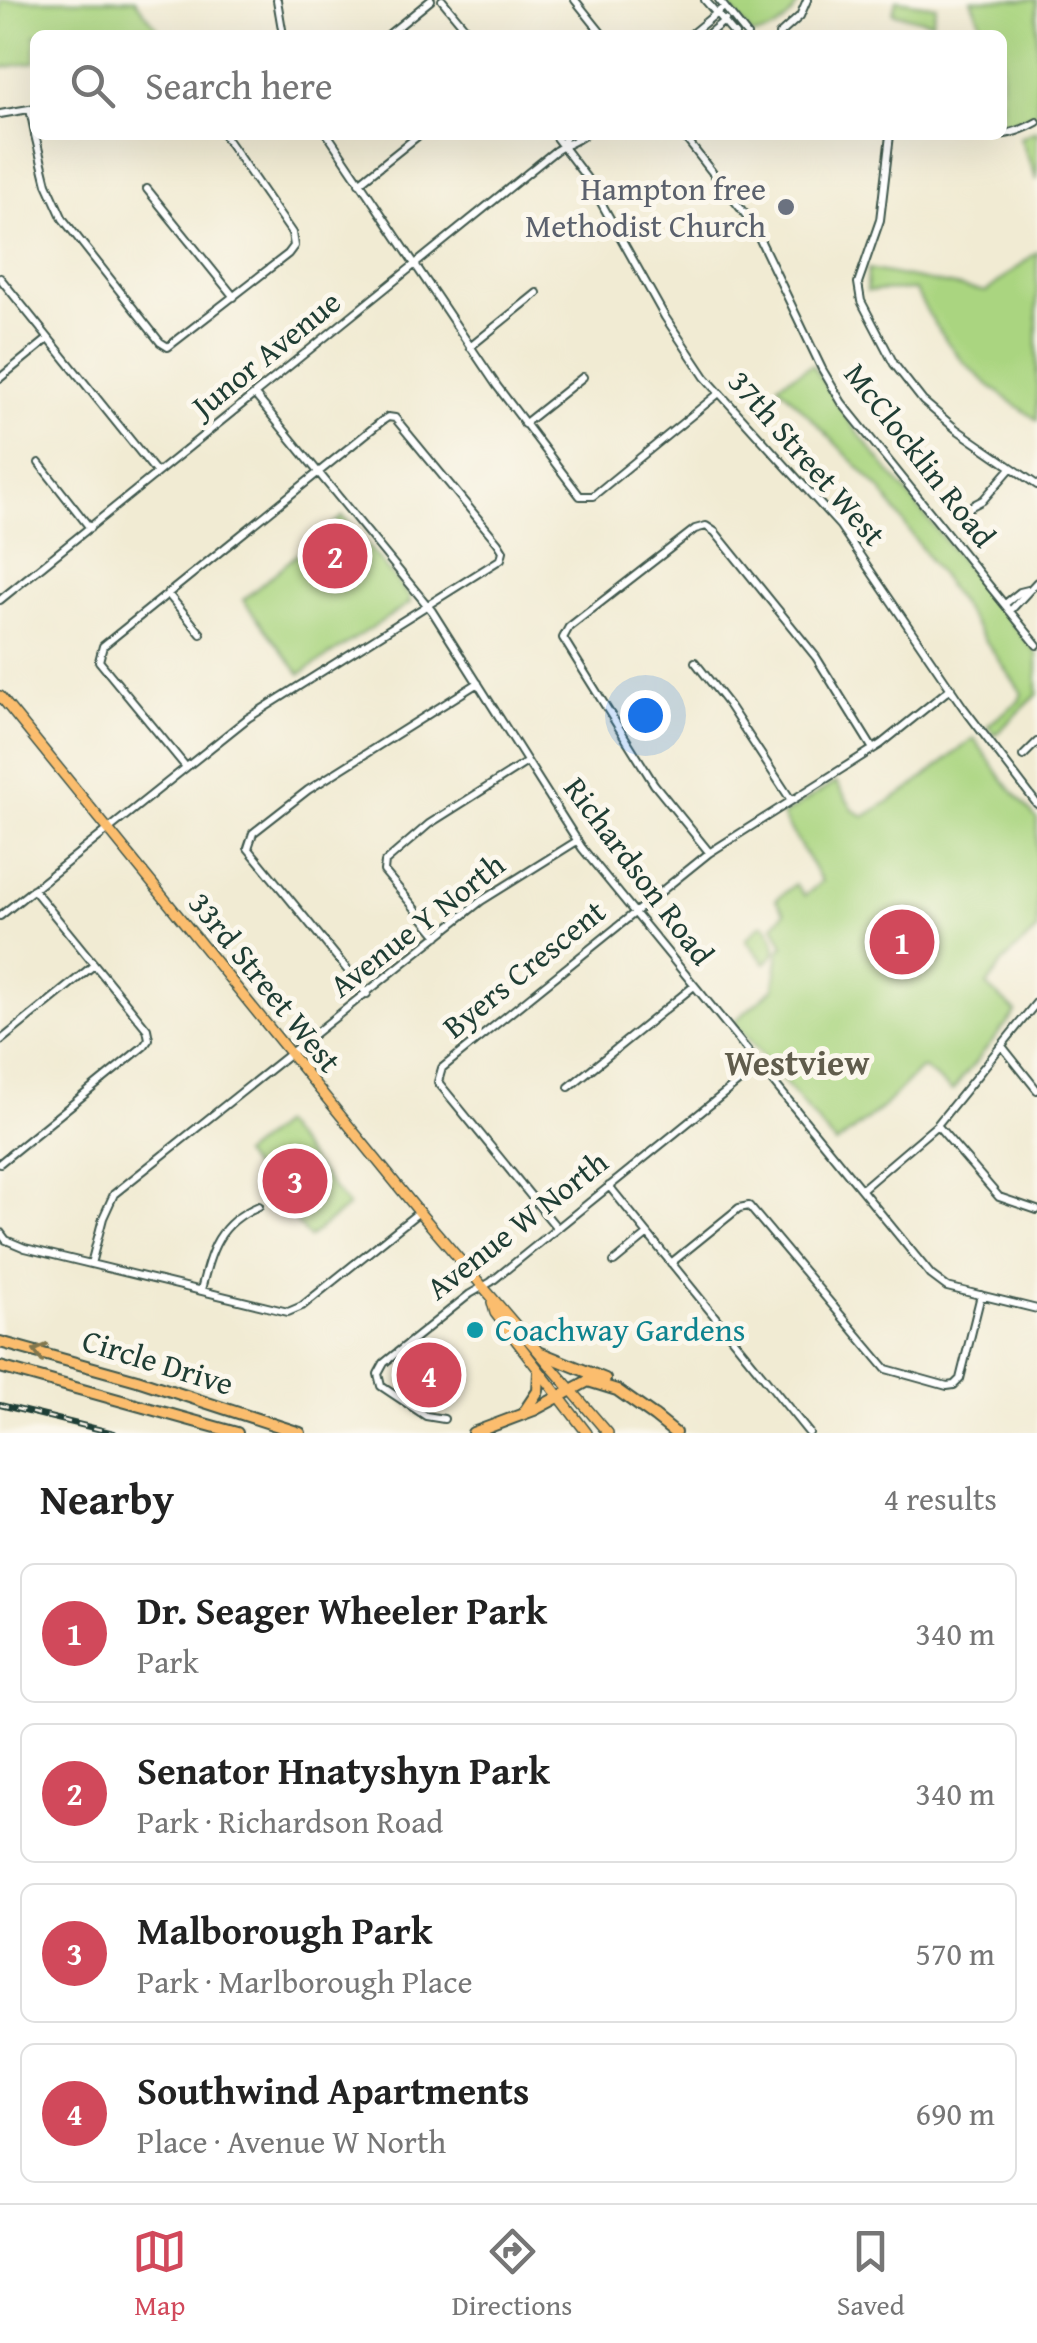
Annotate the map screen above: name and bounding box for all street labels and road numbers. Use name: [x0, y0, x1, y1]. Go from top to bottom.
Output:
street label: Junor Avenue: [178, 279, 351, 431]
street label: McClocklin Road: [833, 352, 1008, 557]
street label: 37th Street West: [717, 359, 897, 556]
street label: Richardson Road: [553, 767, 726, 975]
street label: Avenue Y North: [319, 841, 514, 1008]
street label: 33rd Street West: [178, 881, 353, 1082]
street label: Byers Crescent: [432, 888, 615, 1049]
street label: Avenue W North: [416, 1139, 618, 1311]
street label: Circle Drive: [77, 1316, 239, 1407]

